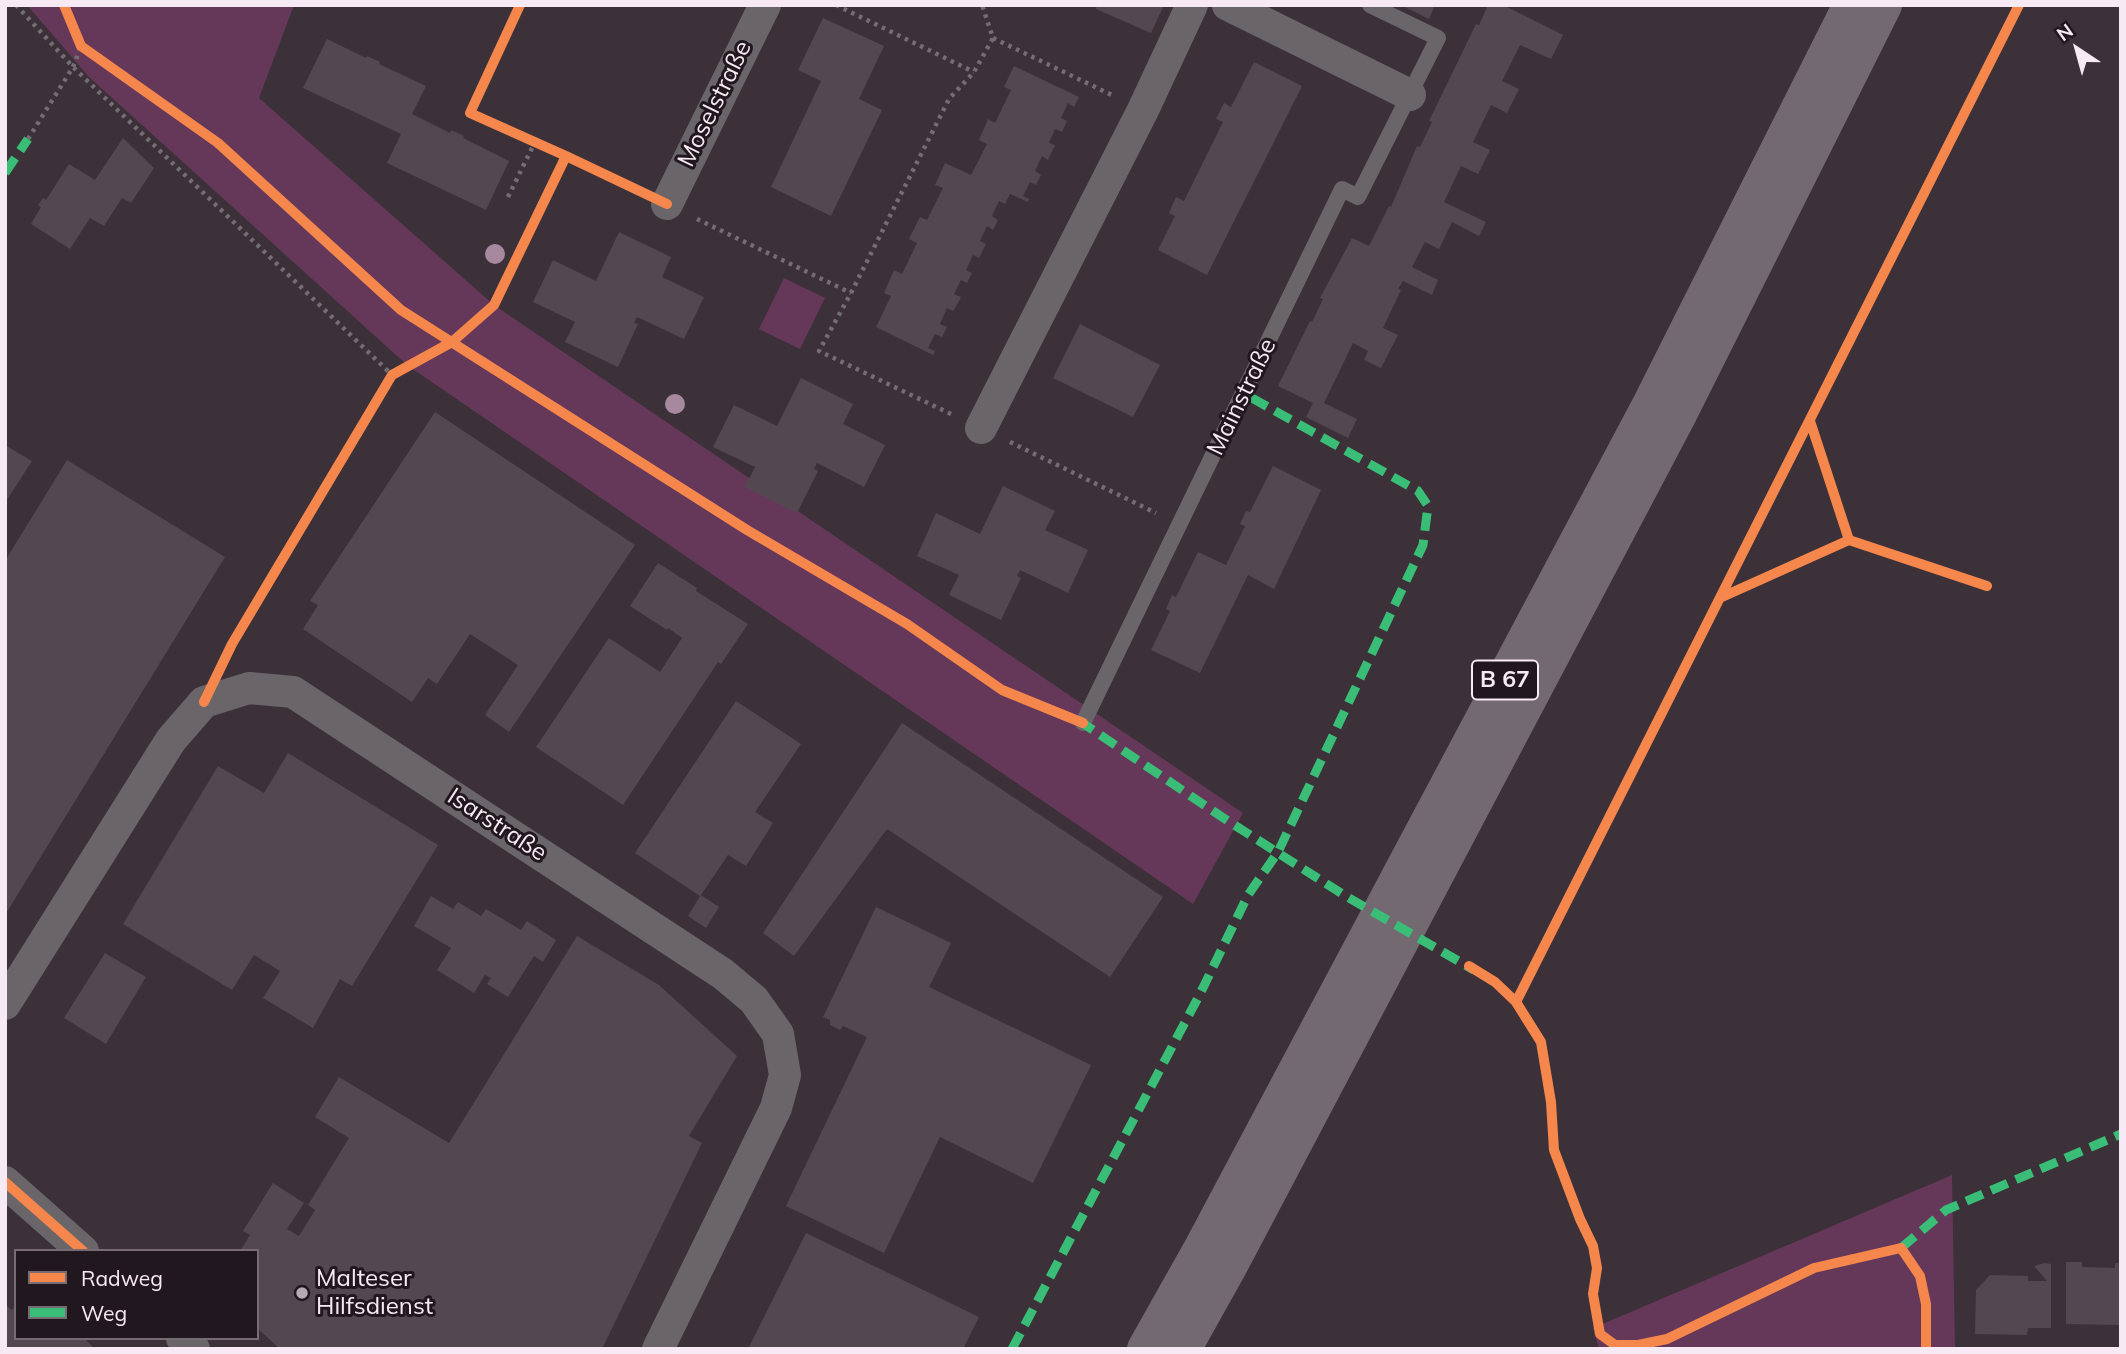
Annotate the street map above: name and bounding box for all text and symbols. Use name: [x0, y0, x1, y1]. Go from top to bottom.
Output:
north arrow: [2042, 14, 2112, 84]
text: N: [2052, 18, 2078, 46]
street label: Moselstraße: [672, 36, 758, 172]
street label: Mainstraße: [1201, 334, 1283, 460]
road number: B 67: [1472, 660, 1538, 700]
street label: Isarstraße: [442, 782, 552, 868]
legend: [14, 1249, 259, 1340]
text: Radweg: [81, 1265, 163, 1291]
place label: Malteser Hilfsdienst: [316, 1265, 433, 1321]
marker: Malteser Hilfsdienst: [294, 1285, 310, 1301]
text: Weg: [81, 1300, 127, 1326]

